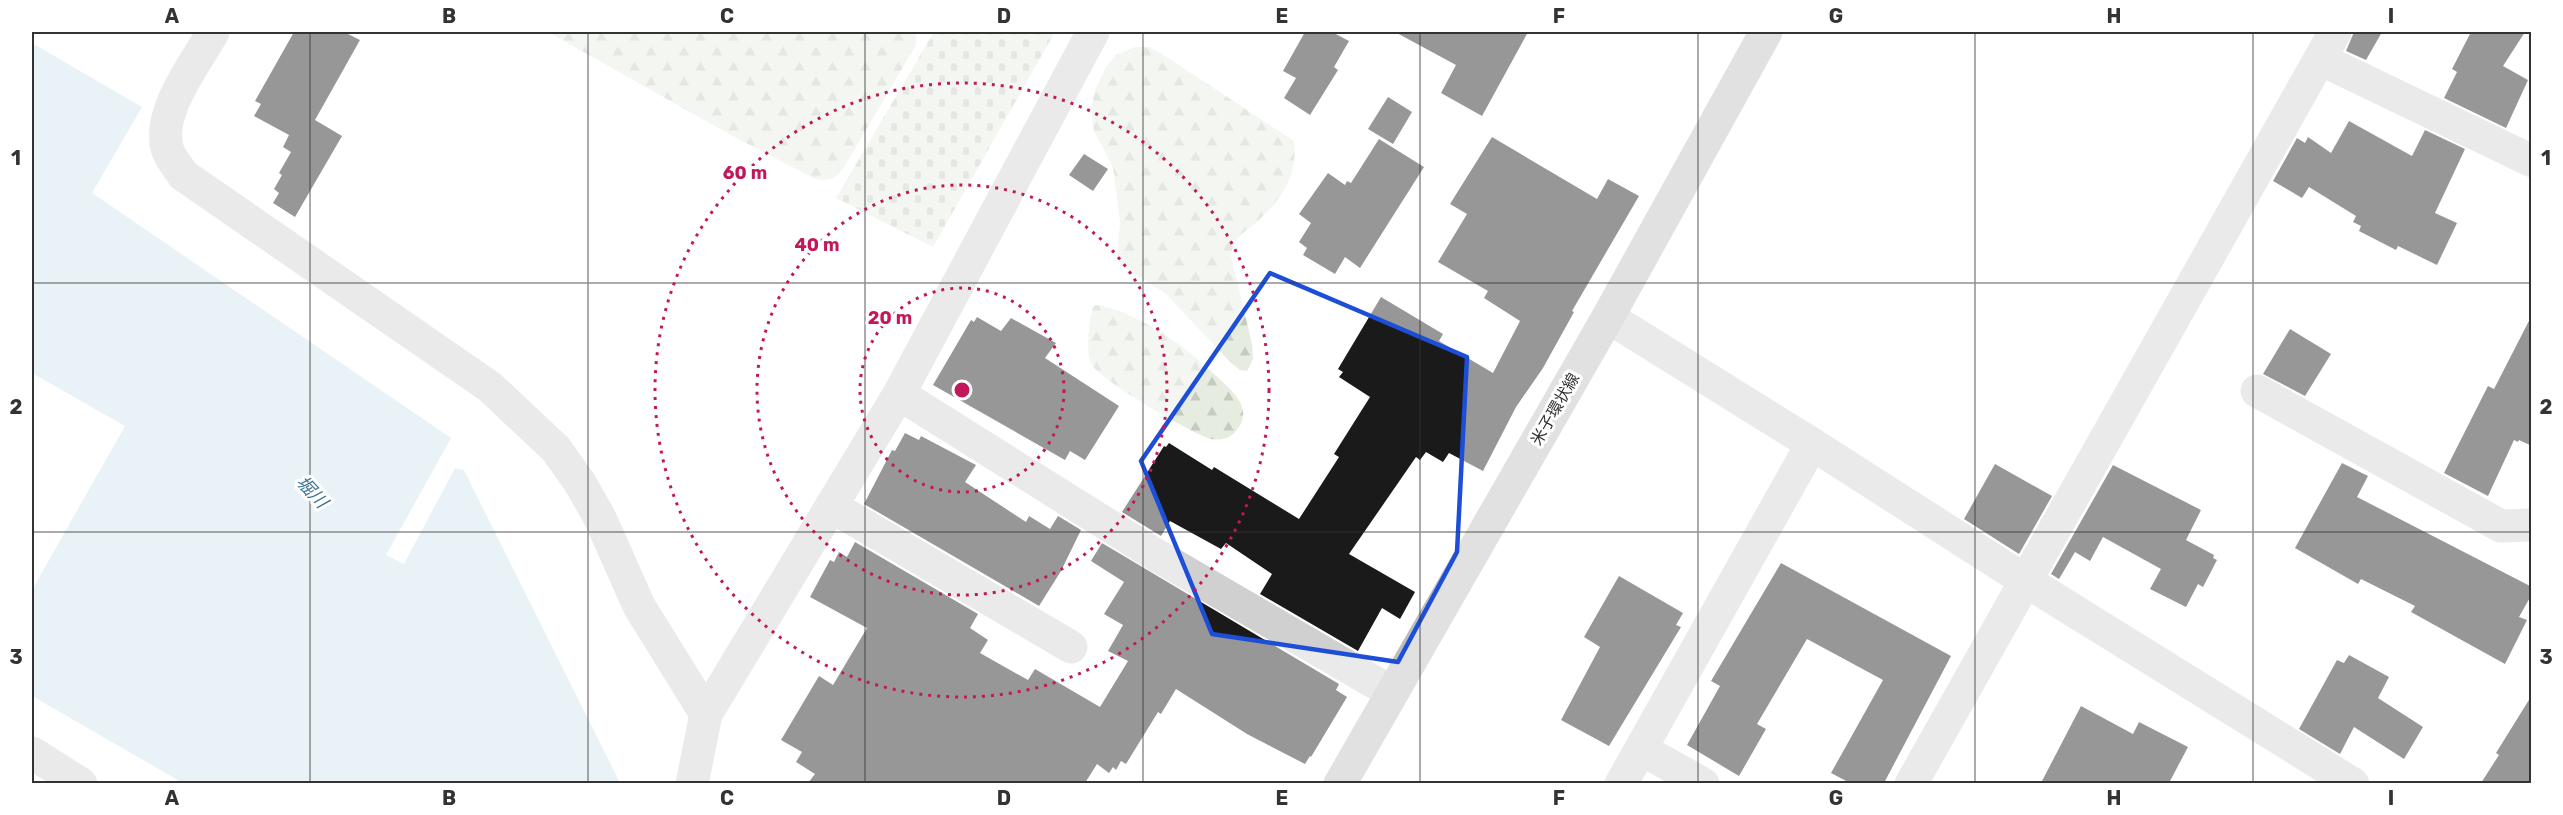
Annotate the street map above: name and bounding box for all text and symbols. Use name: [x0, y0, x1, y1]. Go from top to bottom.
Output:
text: A: [165, 4, 180, 28]
text: B: [442, 4, 456, 28]
text: C: [720, 4, 734, 28]
text: D: [997, 4, 1011, 28]
text: E: [1276, 4, 1288, 28]
text: F: [1553, 4, 1565, 28]
text: G: [1829, 4, 1843, 28]
text: H: [2107, 4, 2121, 28]
text: I: [2388, 4, 2394, 28]
text: 1: [11, 146, 21, 170]
text: 1: [2541, 146, 2551, 170]
text: 60 m: [723, 162, 767, 184]
text: 40 m: [795, 234, 839, 256]
text: 20 m: [868, 307, 912, 329]
street label: 米子環状線: [1527, 370, 1583, 448]
centre of rings: [952, 380, 972, 400]
text: 2: [10, 395, 23, 419]
text: 2: [2540, 395, 2553, 419]
water label: 堀川: [292, 471, 334, 514]
text: 3: [9, 645, 23, 669]
text: 3: [2539, 645, 2553, 669]
text: A: [165, 786, 180, 810]
text: B: [442, 786, 456, 810]
text: C: [720, 786, 734, 810]
text: D: [997, 786, 1011, 810]
text: E: [1276, 786, 1288, 810]
text: F: [1553, 786, 1565, 810]
text: G: [1829, 786, 1843, 810]
text: H: [2107, 786, 2121, 810]
text: I: [2388, 786, 2394, 810]

